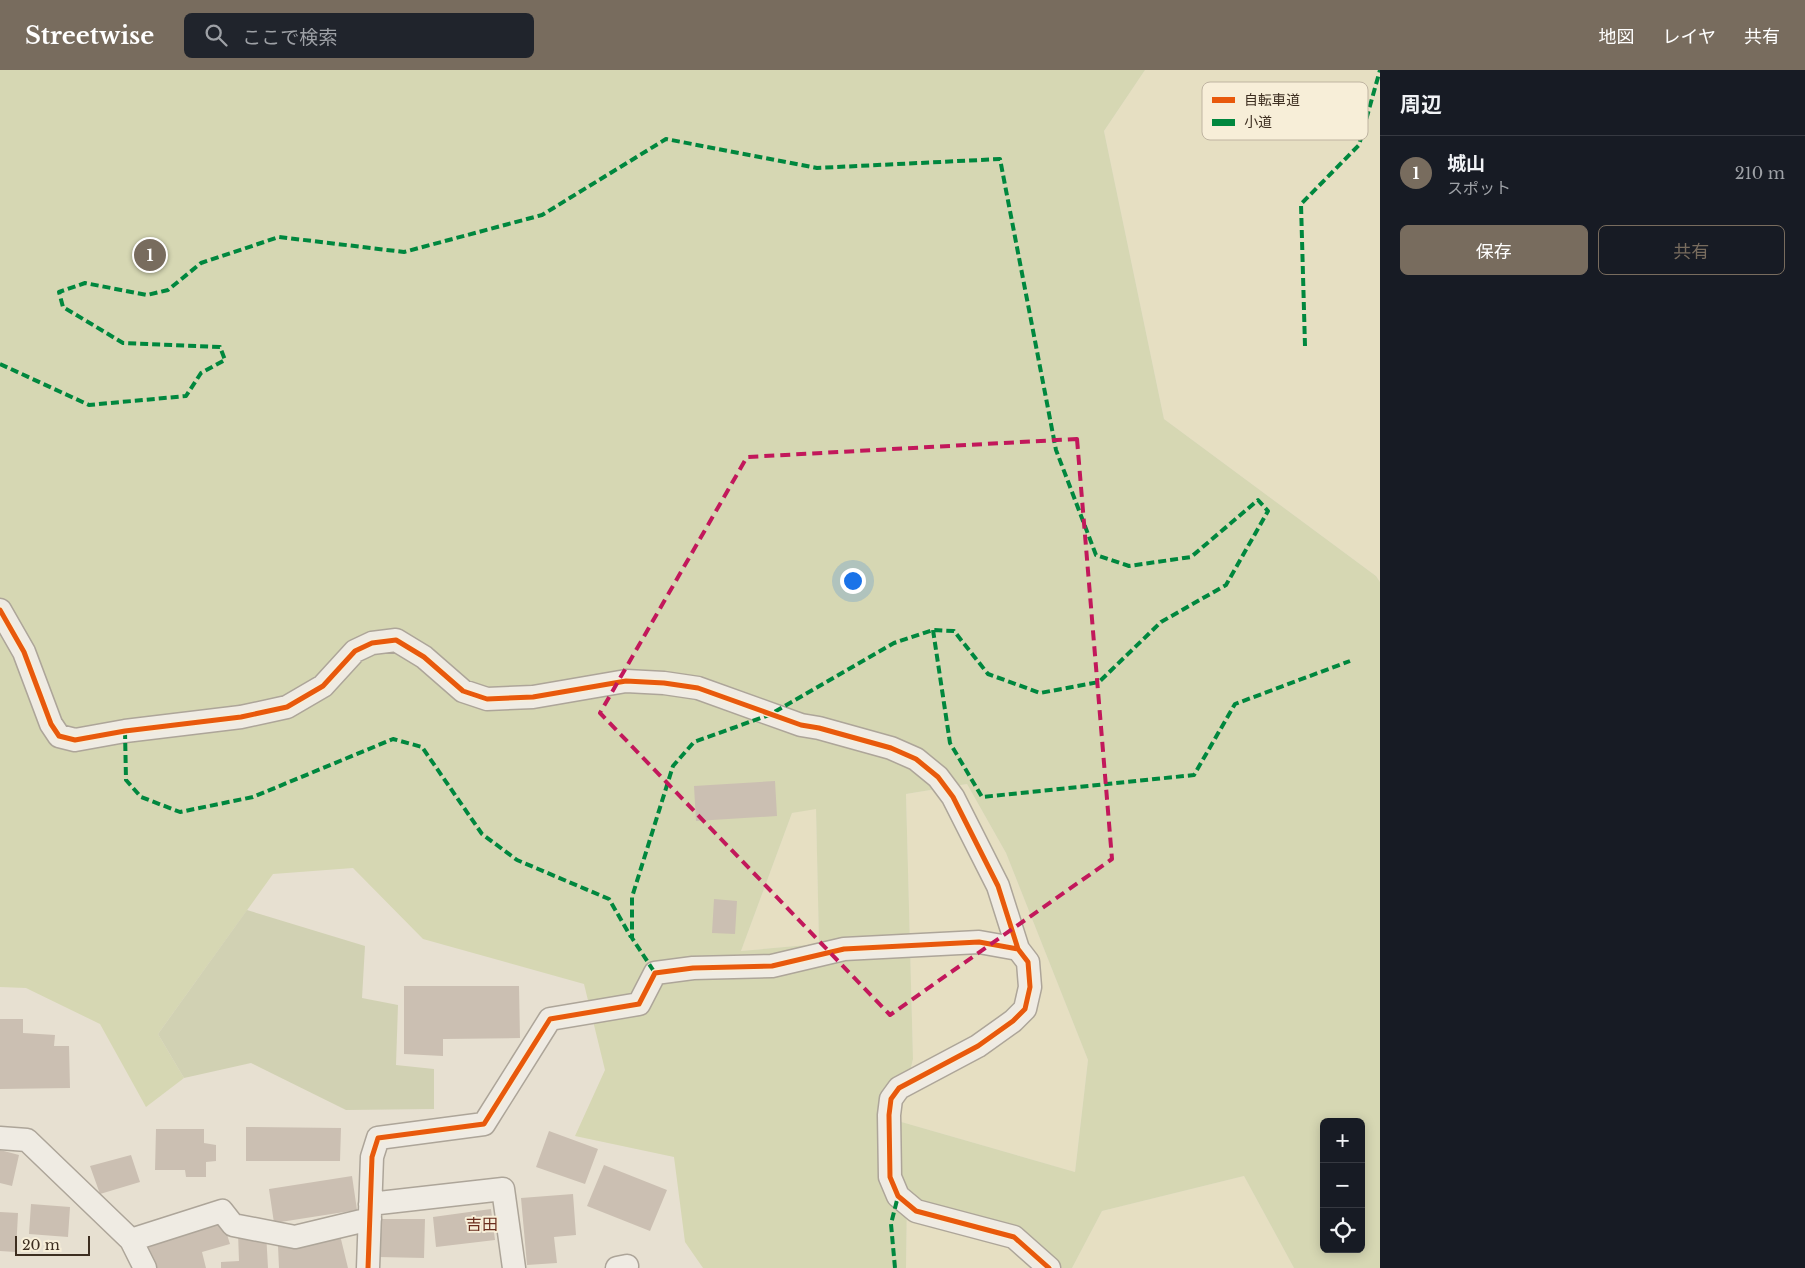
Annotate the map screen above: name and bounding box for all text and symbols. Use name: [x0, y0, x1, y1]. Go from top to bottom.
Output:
search box: [184, 13, 534, 58]
text: Streetwise: [25, 21, 154, 50]
icon: search: [202, 21, 230, 49]
text: ここで検索: [242, 26, 337, 49]
text: 地図: [1599, 26, 1635, 48]
text: レイヤ: [1663, 26, 1716, 48]
text: 共有: [1744, 26, 1780, 48]
legend: [1202, 82, 1368, 140]
text: 自転車道: [1244, 91, 1300, 109]
text: 周辺: [1400, 92, 1442, 118]
text: 小道: [1244, 113, 1272, 131]
text: 城山: [1447, 152, 1485, 175]
text: 1: [1413, 163, 1419, 183]
text: 210 m: [1735, 163, 1785, 183]
text: スポット: [1447, 178, 1511, 198]
button: 保存: [1400, 225, 1588, 275]
button: 共有: [1598, 225, 1785, 275]
pin: 1: [134, 236, 166, 274]
your location: [840, 568, 866, 594]
map controls: [1320, 1118, 1365, 1253]
button: +: [1320, 1118, 1365, 1163]
button: −: [1320, 1163, 1365, 1208]
button: locate: [1320, 1208, 1365, 1253]
district label: 吉田: [466, 1214, 498, 1234]
scale bar: [15, 1233, 90, 1256]
text: 20 m: [22, 1236, 60, 1254]

